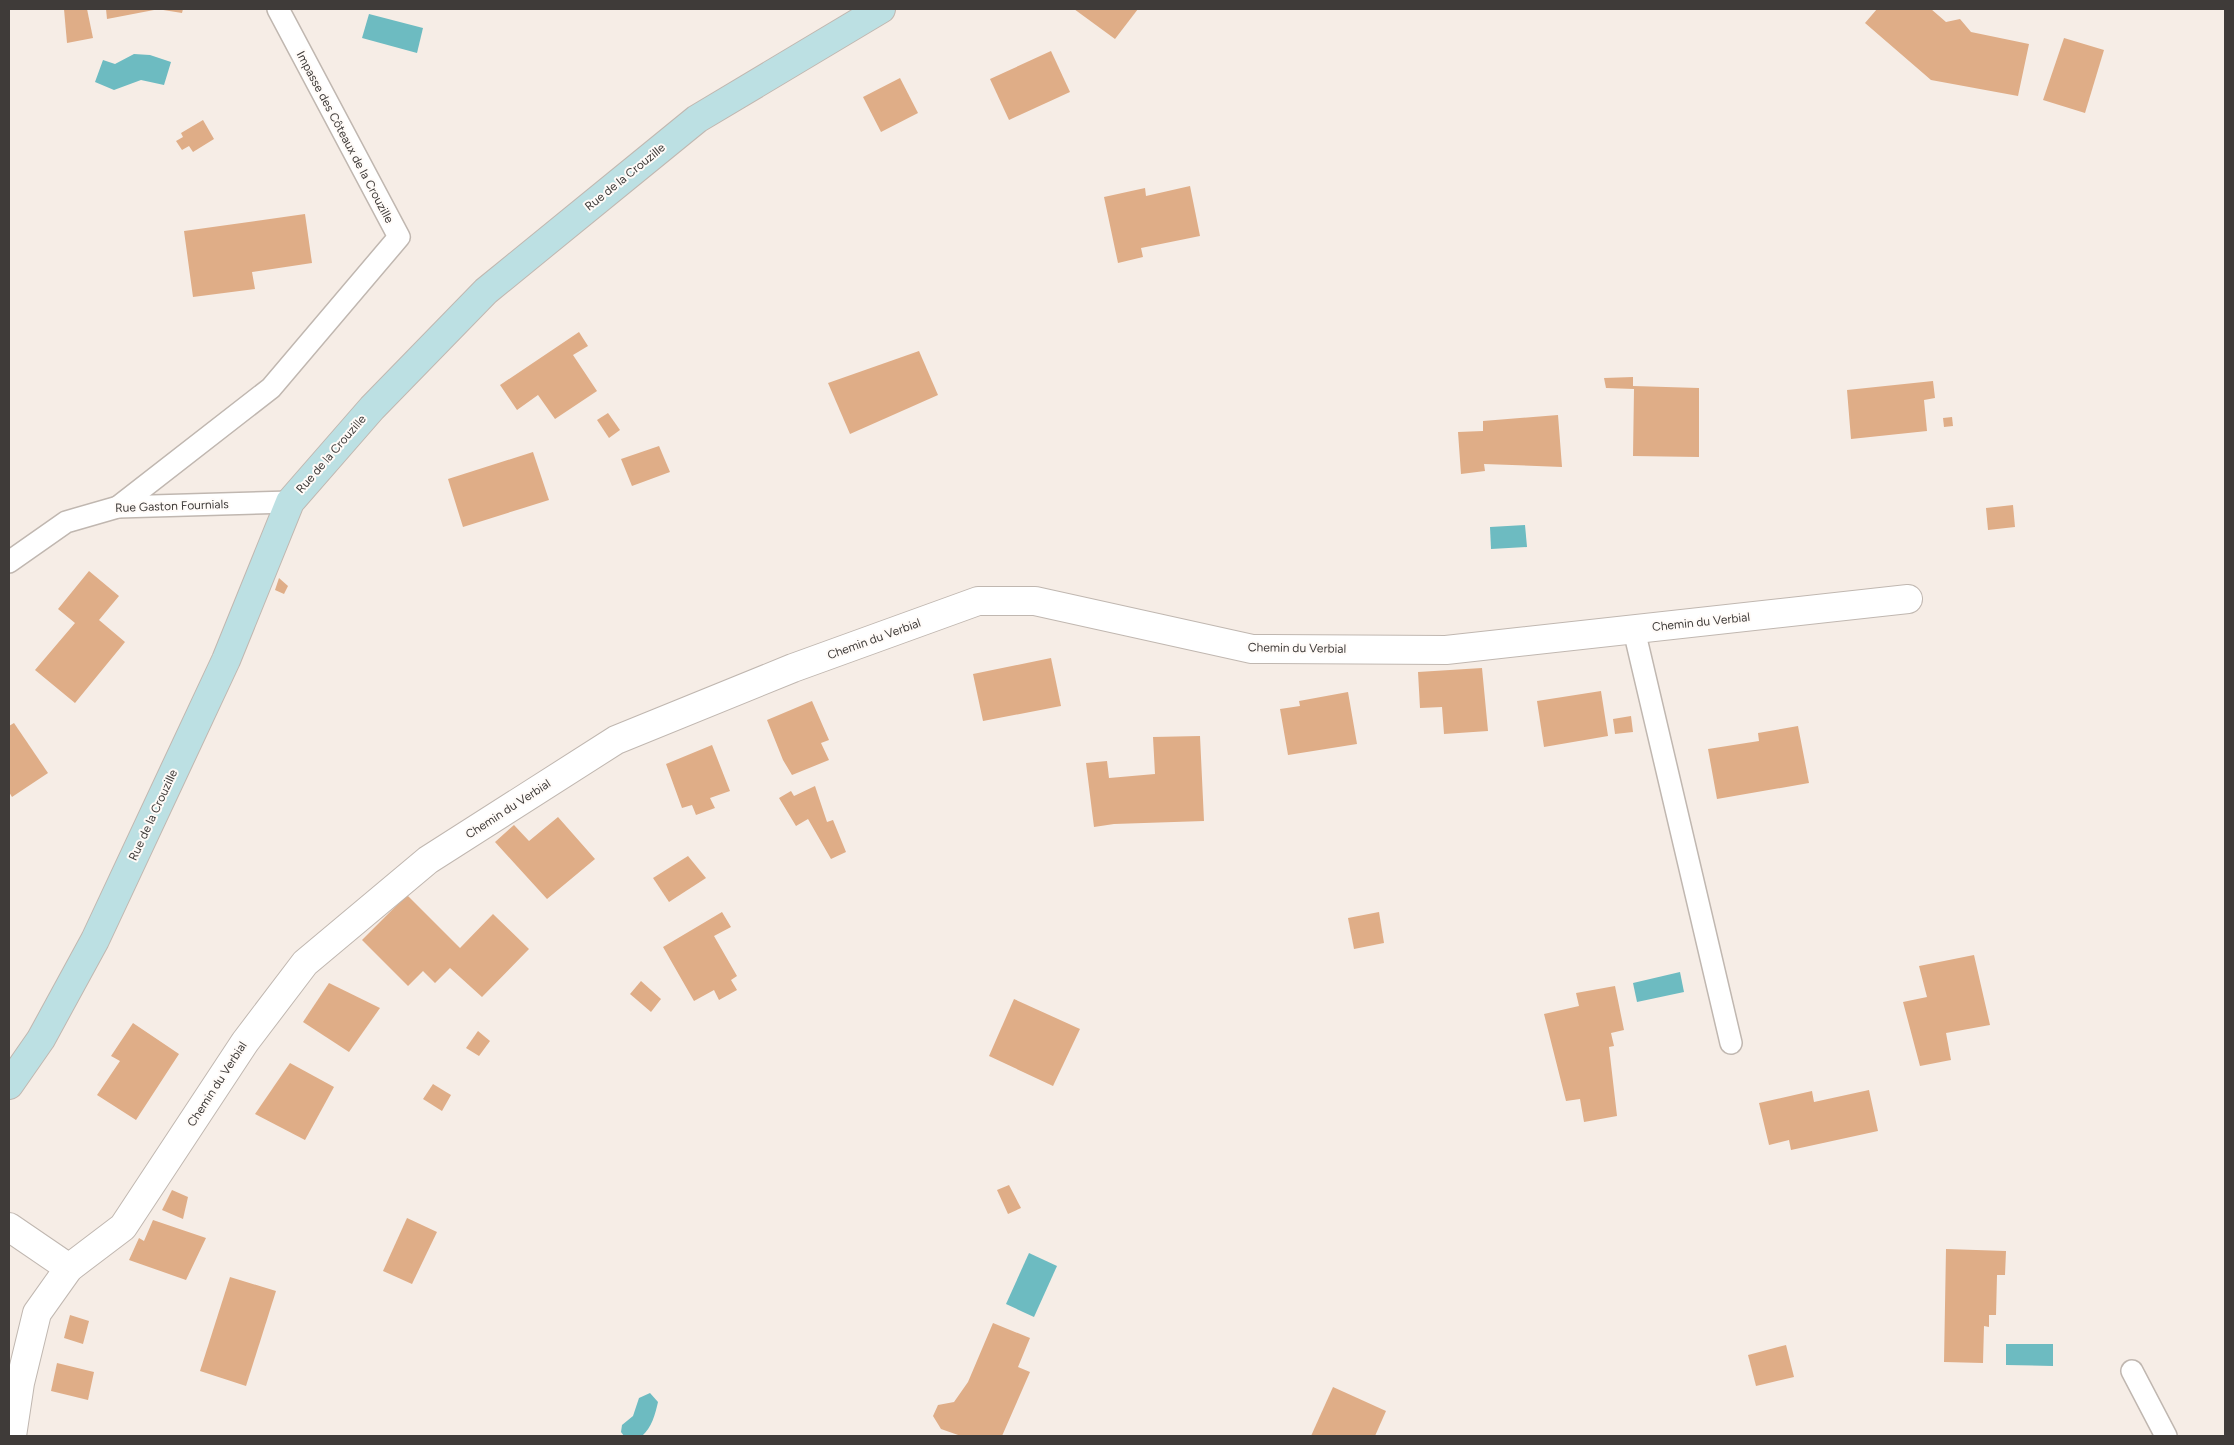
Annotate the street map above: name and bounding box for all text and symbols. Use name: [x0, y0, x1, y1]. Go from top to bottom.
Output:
street label: Impasse des Côteaux de la Crouzille: [294, 49, 397, 226]
street label: Rue de la Crouzille: [582, 140, 668, 214]
street label: Rue de la Crouzille: [293, 412, 369, 496]
street label: Rue Gaston Fournials: [115, 497, 229, 515]
street label: Chemin du Verbial: [1651, 610, 1751, 634]
street label: Chemin du Verbial: [825, 616, 923, 662]
street label: Chemin du Verbial: [1248, 640, 1346, 656]
street label: Rue de la Crouzille: [126, 767, 180, 863]
street label: Chemin du Verbial: [463, 776, 553, 842]
street label: Chemin du Verbial: [184, 1039, 250, 1129]

